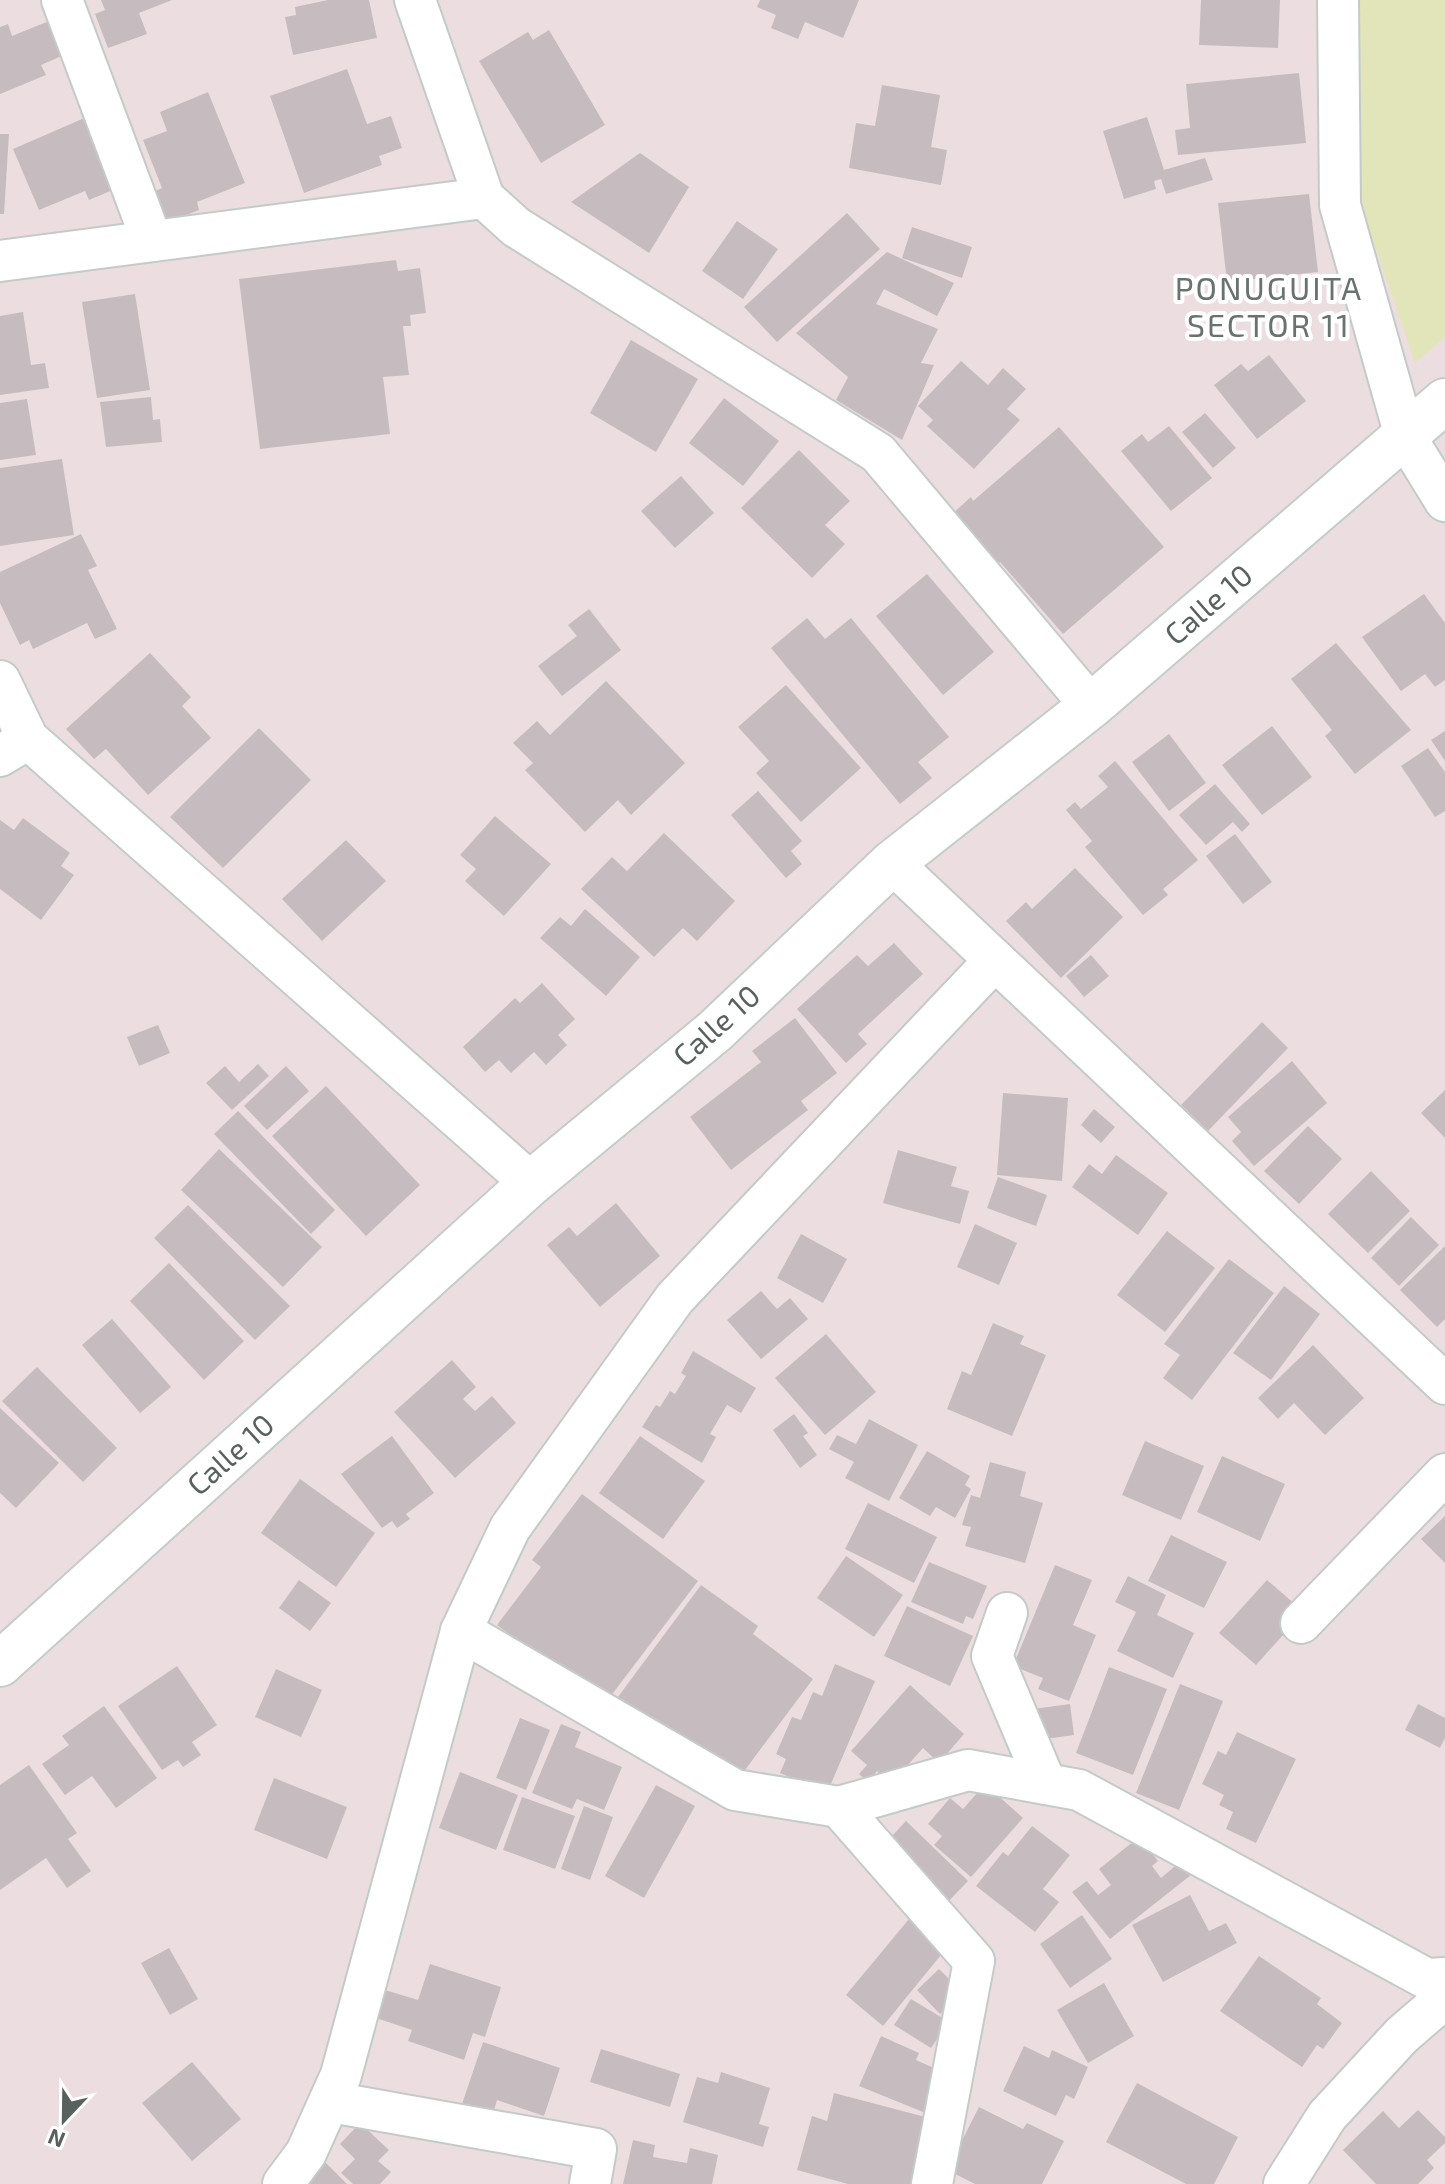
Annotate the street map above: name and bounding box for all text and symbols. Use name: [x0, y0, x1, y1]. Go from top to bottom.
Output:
district label: PONUGUITA SECTOR 11: [1175, 268, 1363, 343]
street label: Calle 10: [1157, 556, 1259, 651]
street label: Calle 10: [665, 976, 766, 1073]
street label: Calle 10: [179, 1405, 280, 1502]
north arrow: [24, 2080, 104, 2160]
text: N: [44, 2124, 68, 2155]

